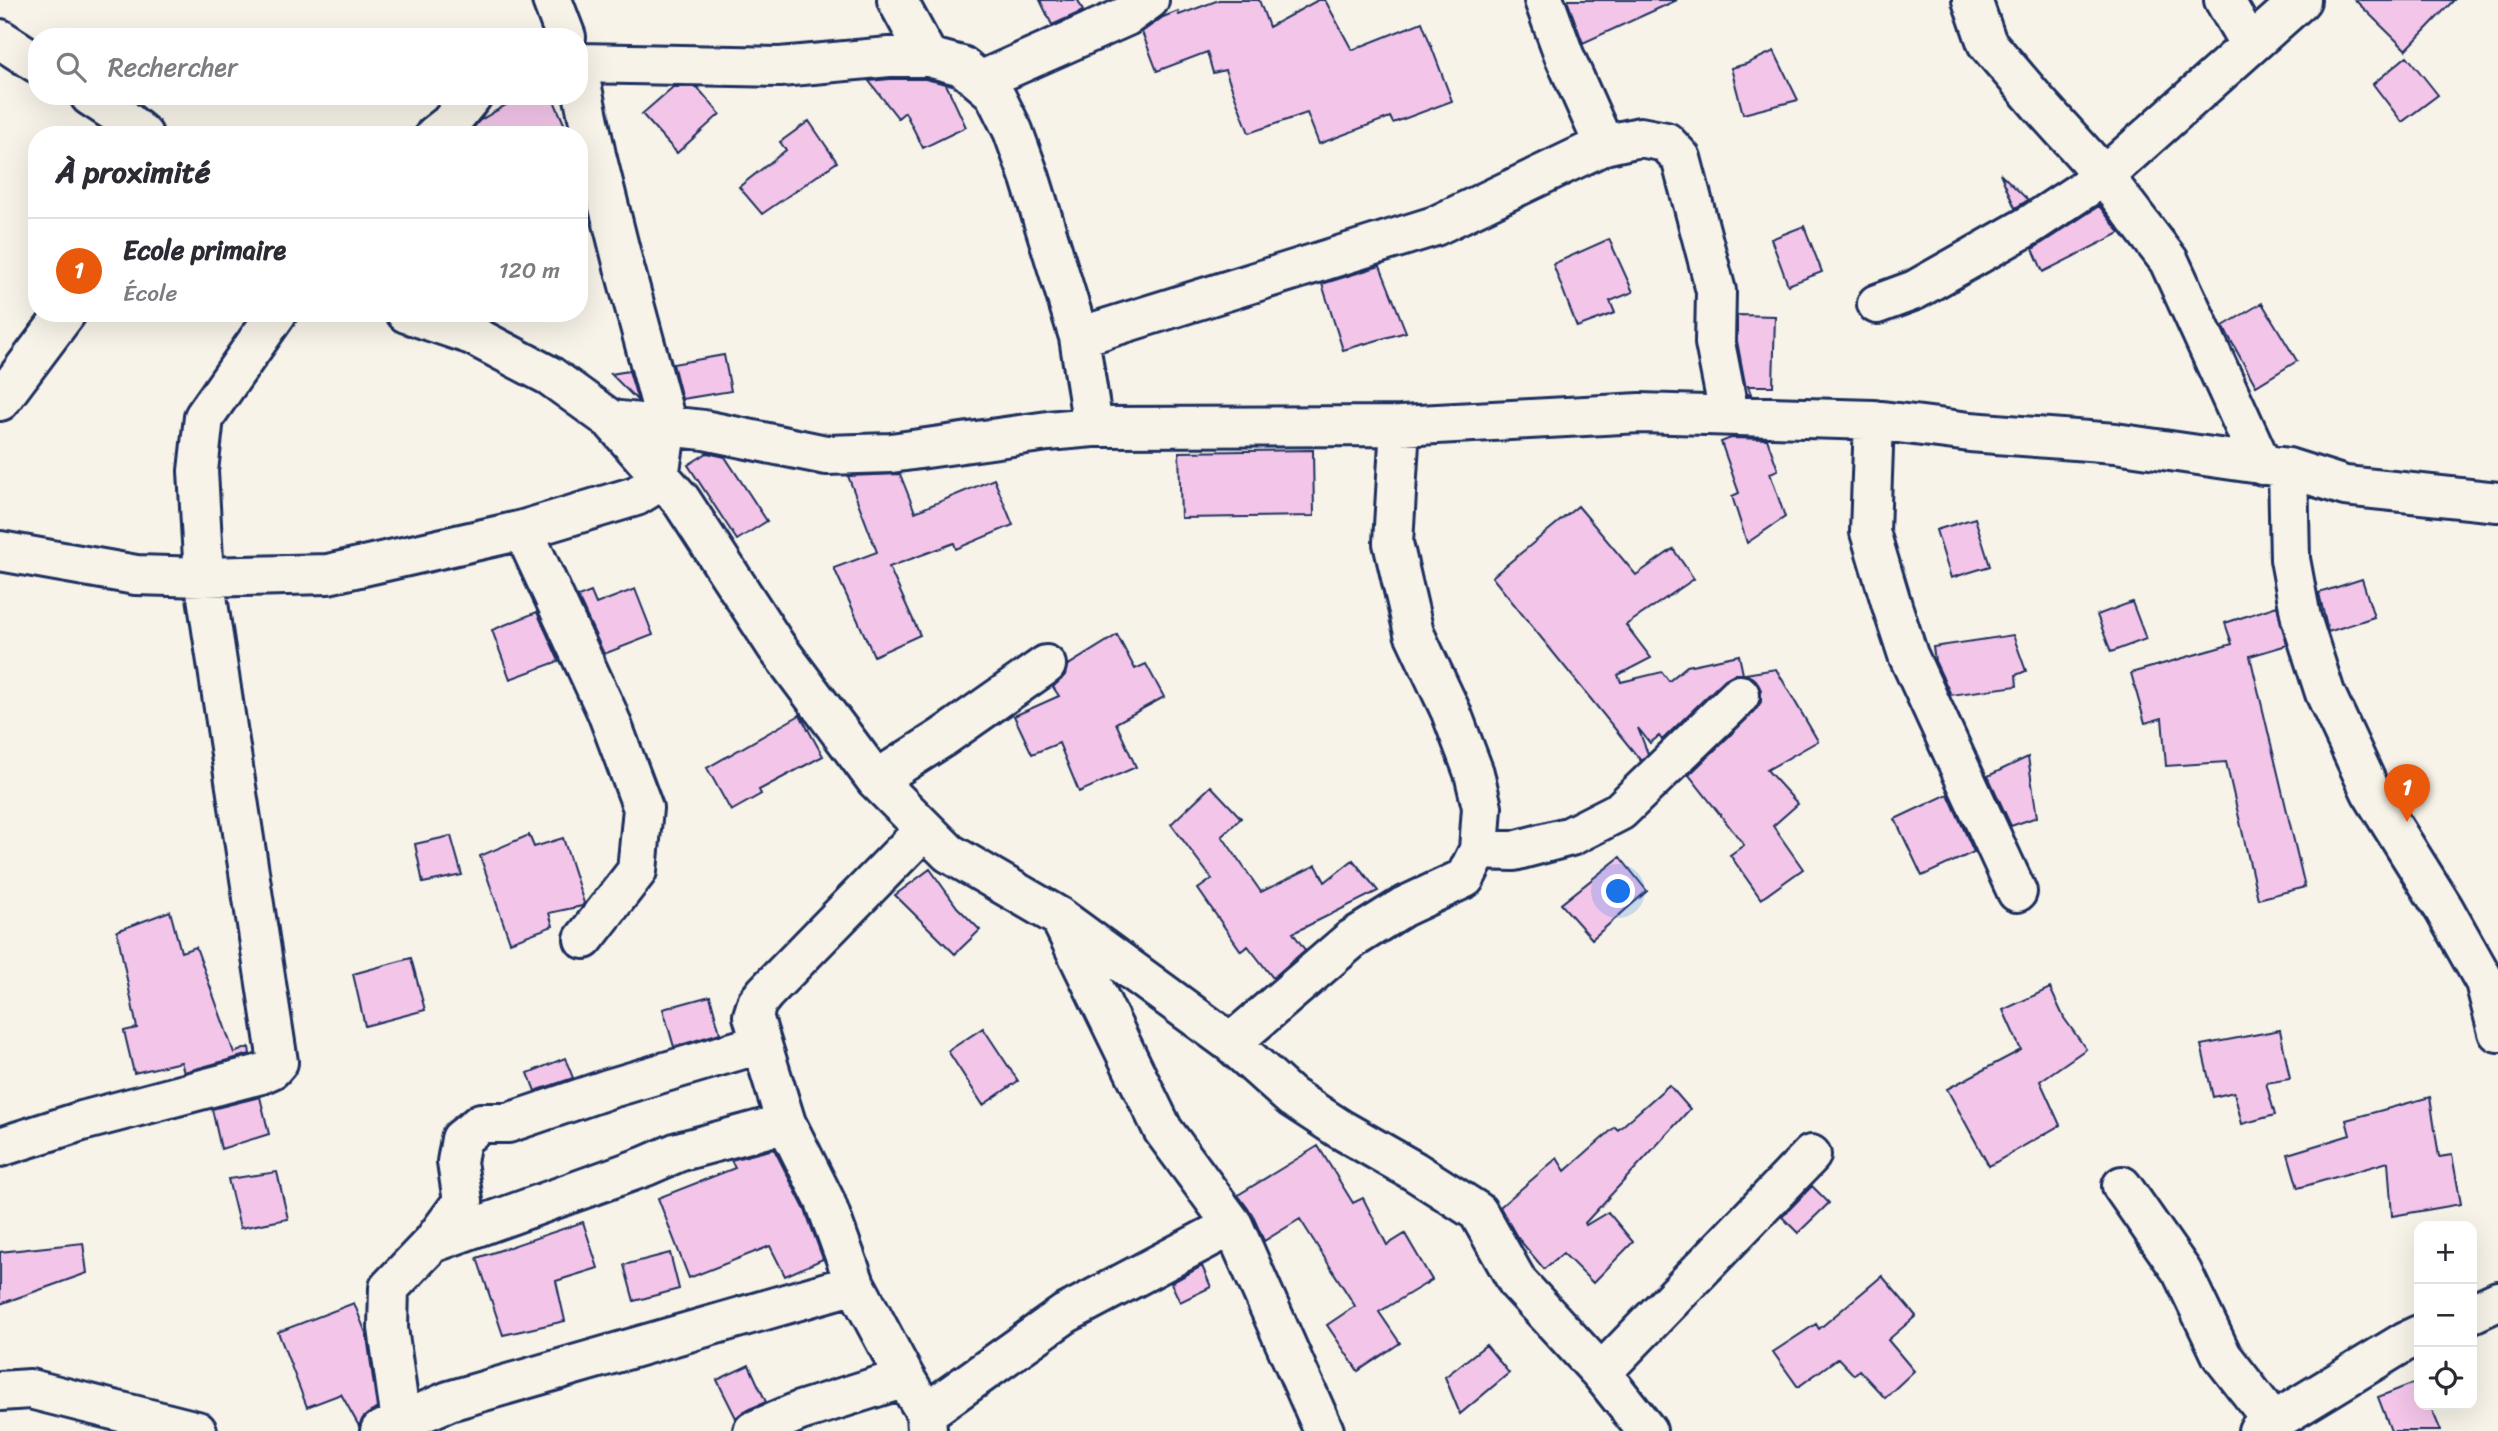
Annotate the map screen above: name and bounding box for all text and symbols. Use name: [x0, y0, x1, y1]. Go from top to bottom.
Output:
search box: [28, 28, 588, 105]
text: Rechercher: [108, 44, 238, 90]
icon: search: [52, 48, 90, 86]
text: À proximité: [56, 145, 210, 199]
text: Ecole primaire: [123, 227, 286, 273]
text: 1: [74, 250, 84, 291]
text: 120 m: [499, 250, 560, 291]
text: École: [123, 273, 177, 314]
pin: 1: [2384, 764, 2430, 822]
your location: [1601, 874, 1635, 908]
map controls: [2414, 1221, 2477, 1410]
button: +: [2414, 1221, 2477, 1284]
button: −: [2414, 1284, 2477, 1347]
button: locate: [2414, 1347, 2477, 1410]

